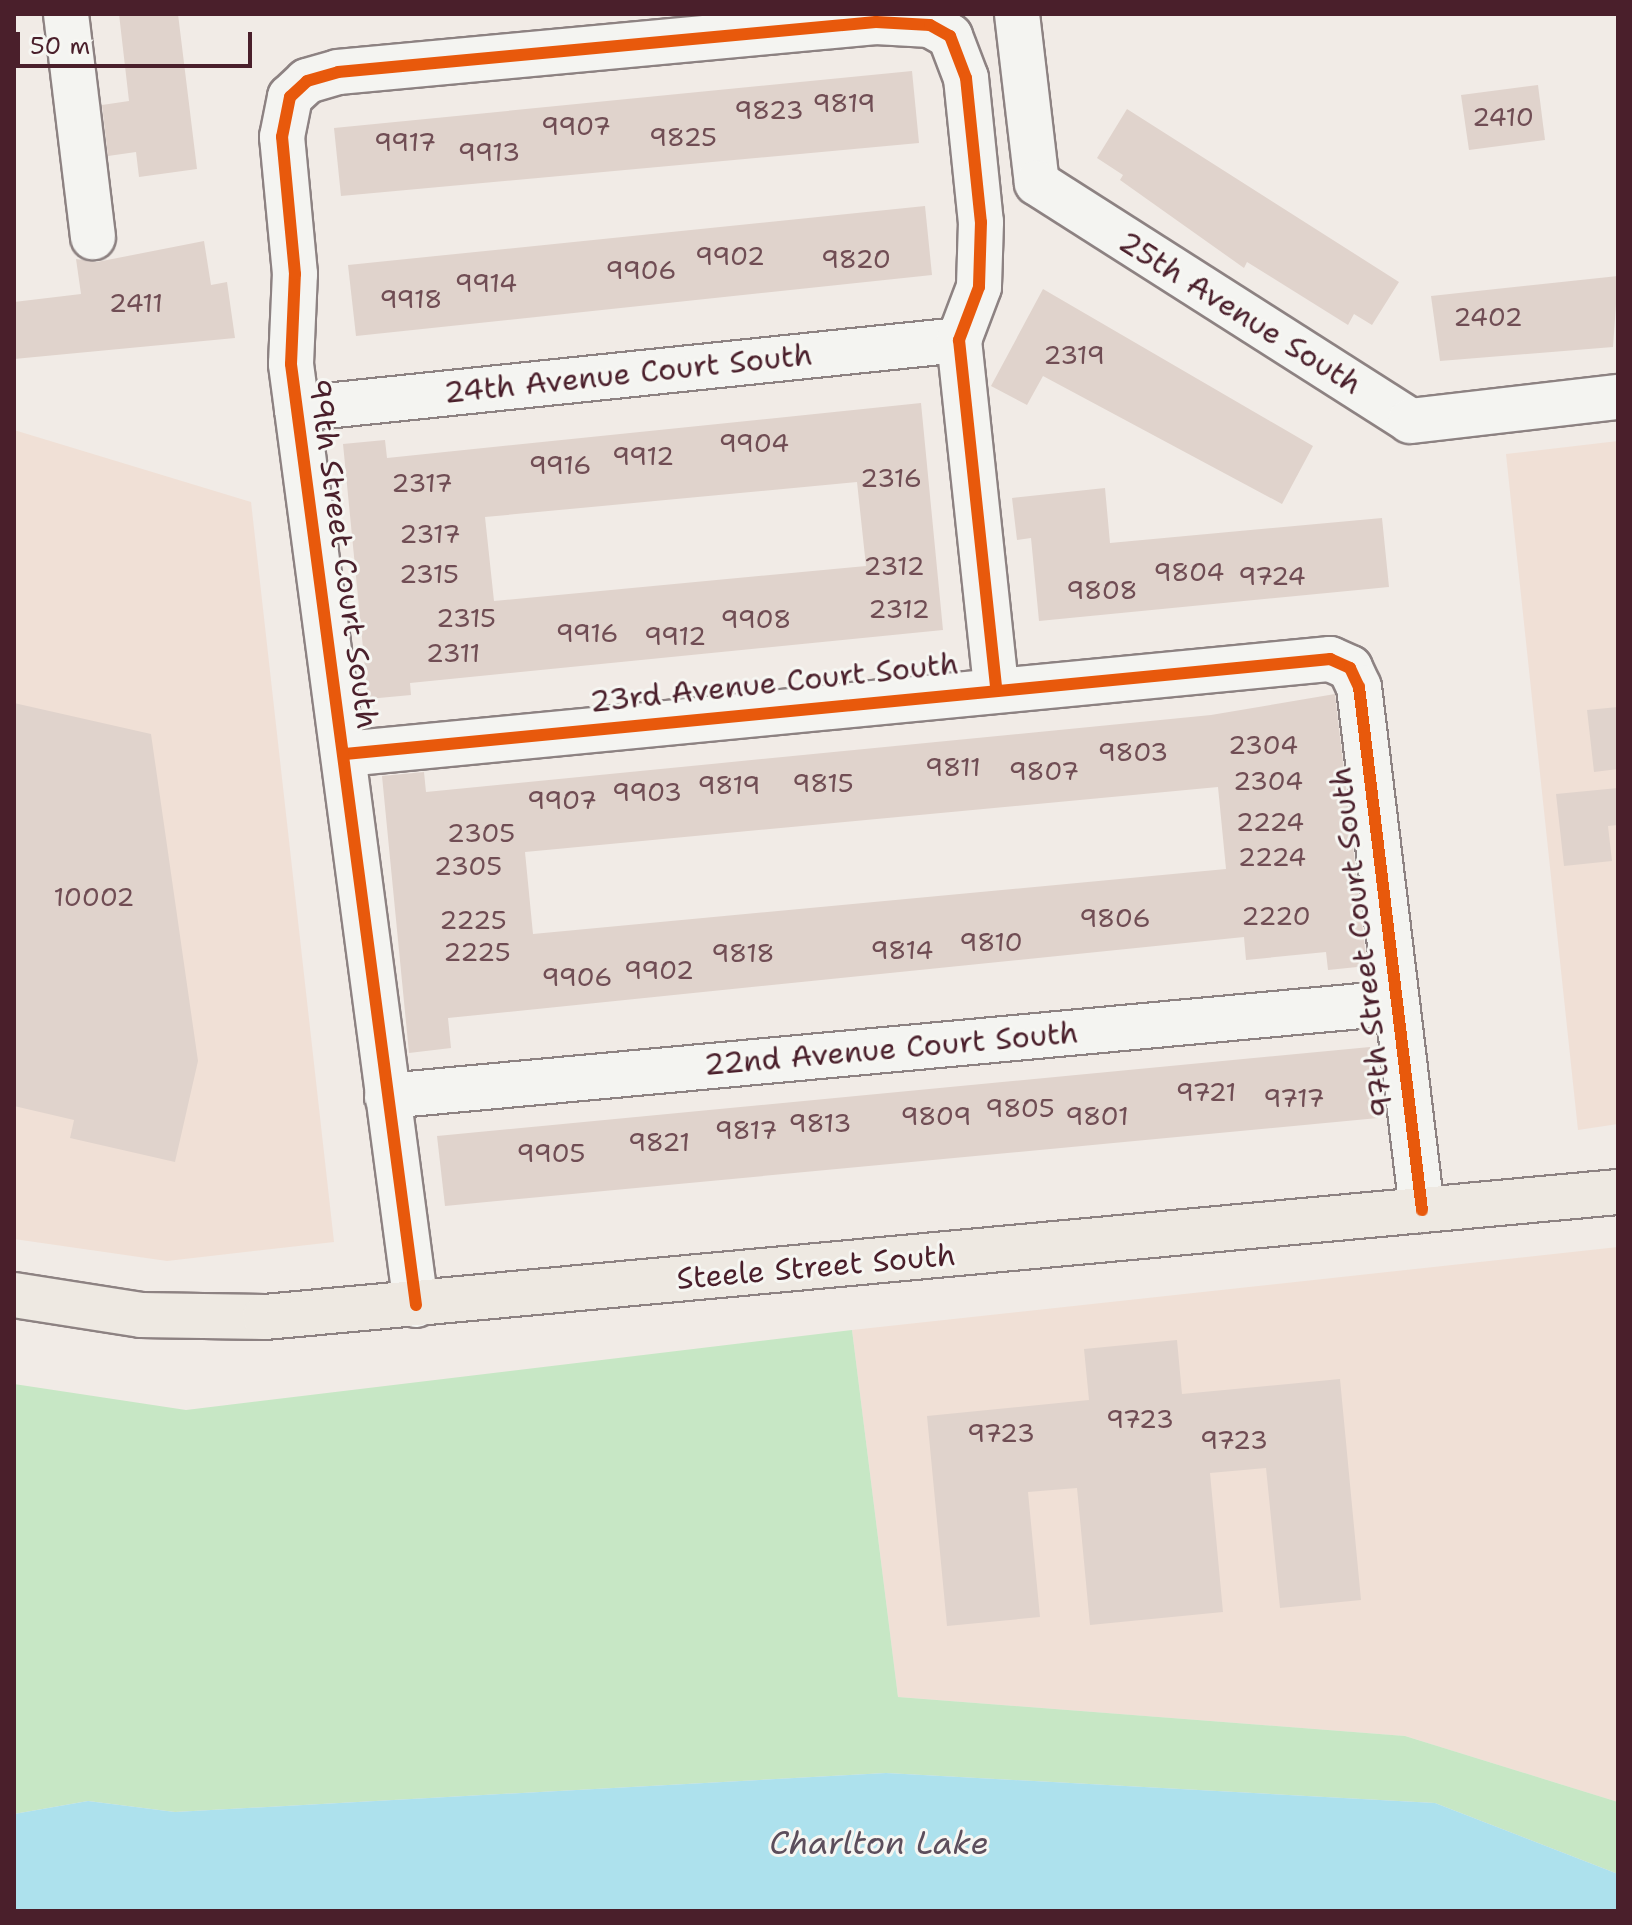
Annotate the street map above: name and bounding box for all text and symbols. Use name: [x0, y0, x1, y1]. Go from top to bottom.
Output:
scale bar: [20, 16, 256, 66]
text: 50 m: [30, 30, 90, 62]
house number: 9819: [813, 87, 875, 119]
house number: 9823: [734, 94, 804, 126]
house number: 2410: [1472, 101, 1534, 133]
house number: 9907: [541, 110, 611, 142]
house number: 9825: [649, 121, 717, 153]
house number: 9917: [374, 126, 436, 158]
house number: 9913: [458, 136, 520, 168]
street label: 25th Avenue South: [1112, 224, 1368, 402]
house number: 9902: [695, 240, 765, 272]
house number: 9820: [821, 243, 891, 275]
house number: 9906: [606, 254, 676, 286]
house number: 9914: [455, 267, 517, 299]
house number: 9918: [379, 283, 443, 315]
house number: 2411: [109, 287, 163, 319]
house number: 2402: [1453, 301, 1523, 333]
street label: 24th Avenue Court South: [442, 337, 814, 411]
house number: 2319: [1043, 339, 1105, 371]
street label: 99th Street Court South: [301, 377, 385, 731]
house number: 9904: [719, 427, 789, 459]
house number: 9912: [612, 440, 674, 472]
house number: 9916: [529, 449, 591, 481]
house number: 2316: [860, 462, 922, 494]
house number: 2317: [391, 467, 453, 499]
house number: 2317: [399, 518, 461, 550]
house number: 2312: [863, 550, 925, 582]
house number: 9804: [1153, 556, 1225, 588]
house number: 2315: [399, 558, 459, 590]
house number: 9724: [1238, 560, 1306, 592]
house number: 9808: [1066, 574, 1138, 606]
house number: 2312: [868, 593, 930, 625]
house number: 2315: [436, 602, 496, 634]
house number: 9908: [720, 603, 792, 635]
house number: 9916: [556, 617, 618, 649]
house number: 9912: [644, 620, 706, 652]
house number: 2311: [426, 637, 480, 669]
street label: 23rd Avenue Court South: [588, 646, 960, 720]
house number: 2304: [1228, 729, 1298, 761]
house number: 9803: [1098, 736, 1168, 768]
house number: 9811: [925, 751, 981, 783]
house number: 9807: [1009, 755, 1079, 787]
house number: 2304: [1233, 765, 1303, 797]
street label: 97th Street Court South: [1323, 765, 1401, 1119]
house number: 9815: [792, 767, 854, 799]
house number: 9819: [698, 769, 760, 801]
house number: 9903: [612, 776, 682, 808]
house number: 9907: [527, 784, 597, 816]
house number: 2224: [1236, 806, 1304, 838]
house number: 2305: [447, 817, 515, 849]
house number: 2224: [1238, 841, 1306, 873]
house number: 2305: [434, 850, 502, 882]
house number: 10002: [53, 881, 135, 913]
house number: 2220: [1241, 900, 1311, 932]
house number: 9806: [1079, 902, 1151, 934]
house number: 2225: [439, 904, 507, 936]
house number: 9810: [959, 926, 1023, 958]
house number: 9814: [871, 934, 933, 966]
house number: 2225: [443, 936, 511, 968]
house number: 9818: [711, 937, 775, 969]
house number: 9902: [624, 954, 694, 986]
house number: 9906: [542, 961, 612, 993]
street label: 22nd Avenue Court South: [702, 1015, 1080, 1083]
house number: 9721: [1176, 1076, 1236, 1108]
house number: 9717: [1263, 1082, 1325, 1114]
house number: 9805: [985, 1092, 1055, 1124]
house number: 9809: [900, 1100, 972, 1132]
house number: 9801: [1065, 1100, 1129, 1132]
house number: 9813: [789, 1107, 851, 1139]
house number: 9817: [715, 1114, 777, 1146]
house number: 9821: [628, 1126, 690, 1158]
house number: 9905: [517, 1137, 585, 1169]
street label: Steele Street South: [675, 1237, 957, 1297]
house number: 9723: [1106, 1403, 1174, 1435]
house number: 9723: [967, 1417, 1035, 1449]
house number: 9723: [1200, 1424, 1268, 1456]
water label: Charlton Lake: [769, 1824, 989, 1862]

